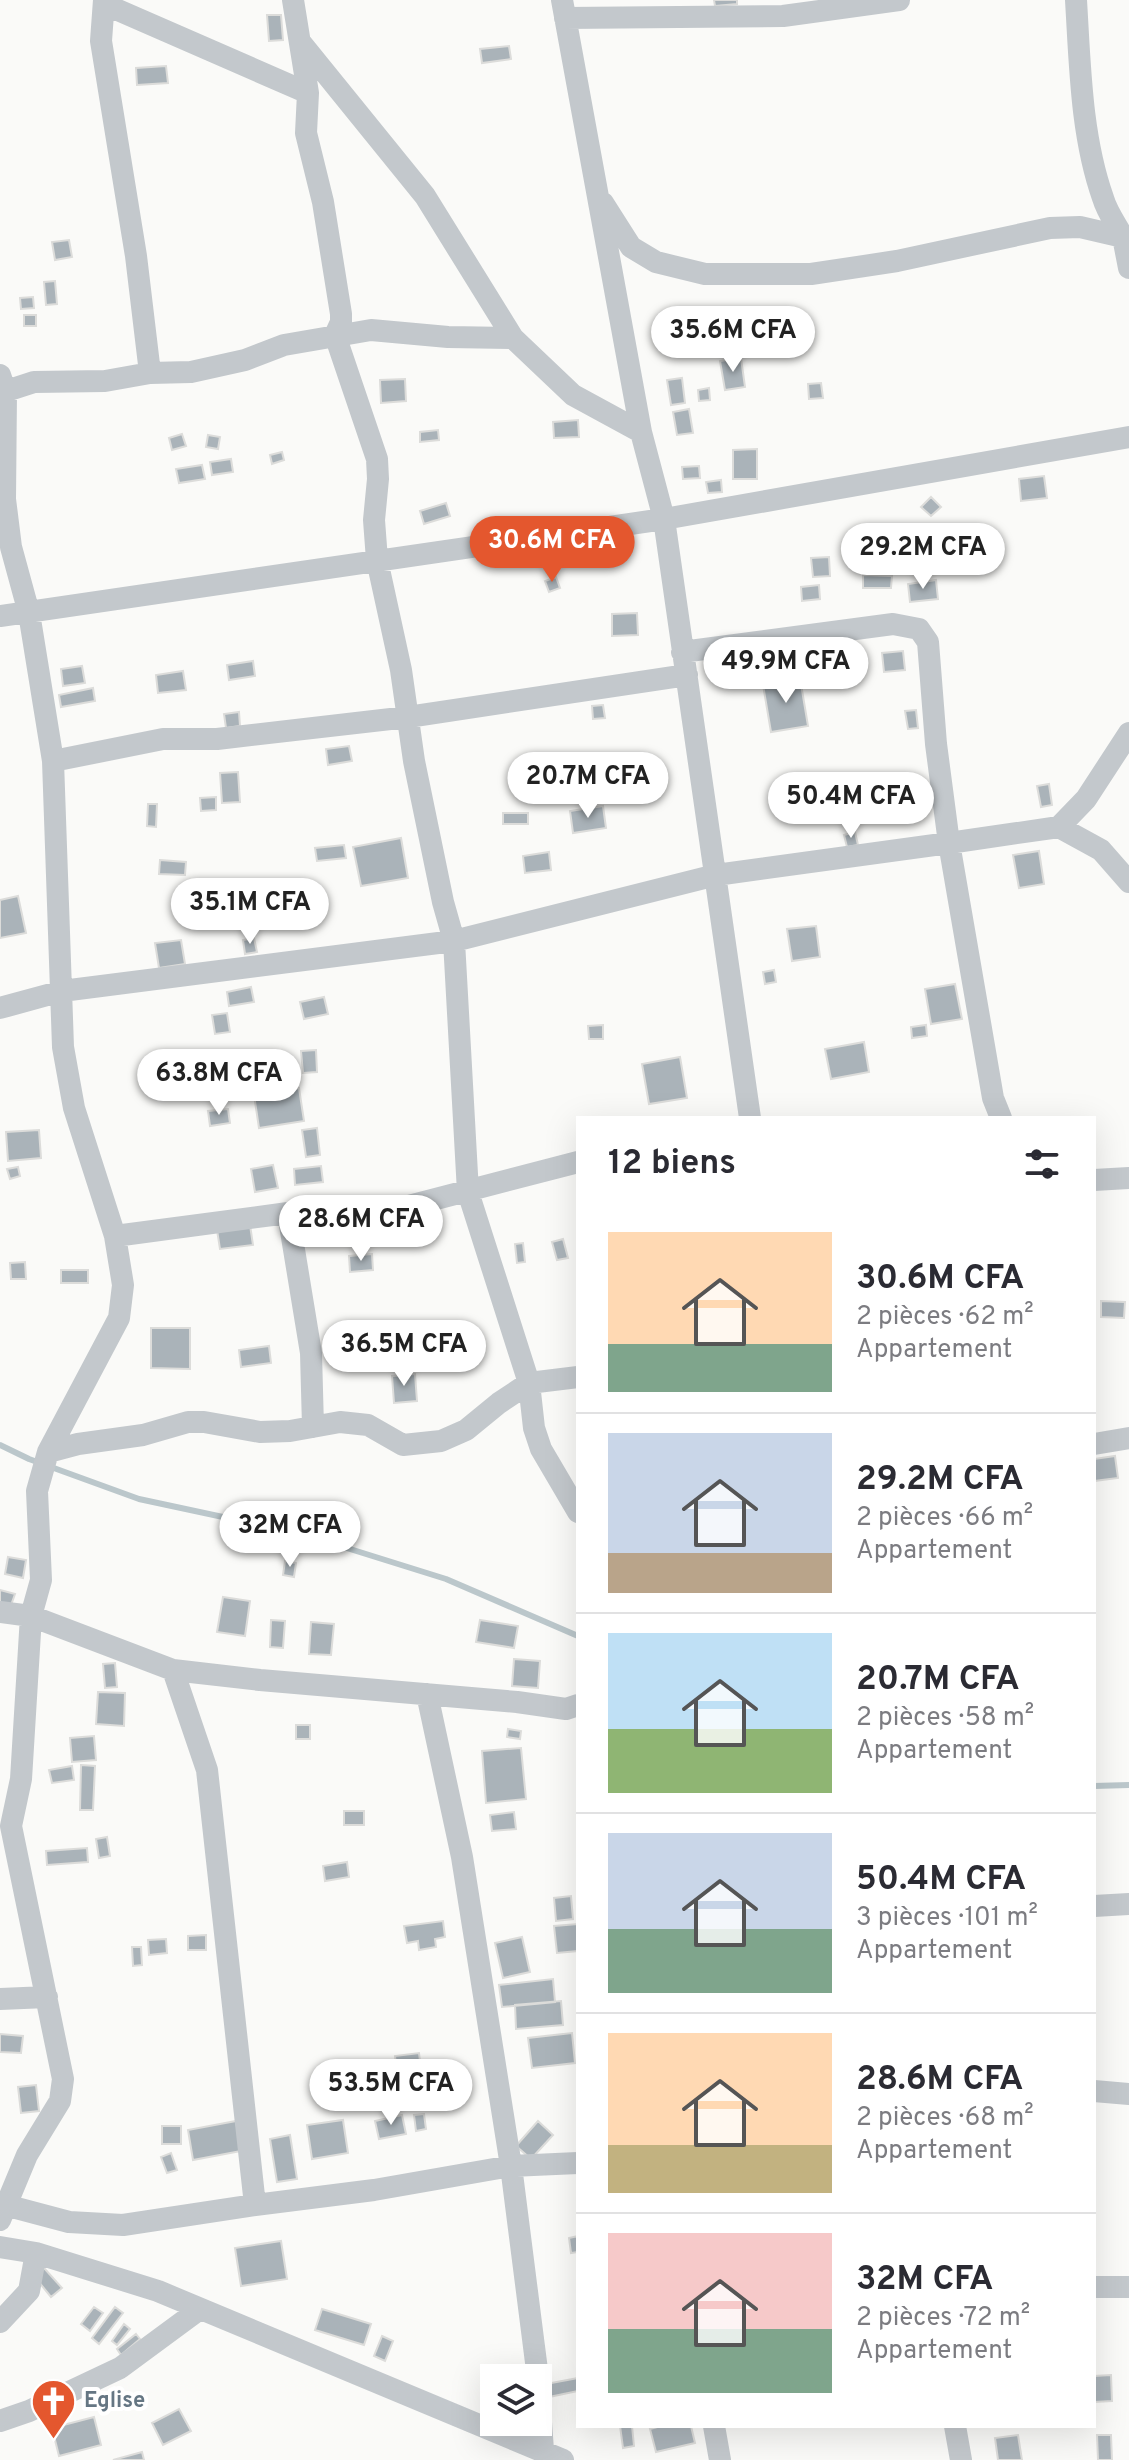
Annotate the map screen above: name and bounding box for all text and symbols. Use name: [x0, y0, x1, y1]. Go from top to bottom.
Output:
pin: 35.6M CFA: [641, 306, 825, 374]
text: 35.6M CFA: [669, 315, 797, 348]
pin: 30.6M CFA: [460, 516, 644, 584]
pin: 29.2M CFA: [831, 523, 1015, 591]
text: 30.6M CFA: [488, 525, 616, 558]
text: 29.2M CFA: [859, 532, 987, 565]
pin: 49.9M CFA: [694, 637, 878, 705]
text: 49.9M CFA: [721, 646, 851, 679]
pin: 20.7M CFA: [496, 752, 680, 820]
text: 20.7M CFA: [525, 761, 651, 794]
pin: 50.4M CFA: [759, 772, 943, 840]
text: 50.4M CFA: [786, 781, 916, 814]
pin: 35.1M CFA: [158, 878, 342, 946]
text: 35.1M CFA: [189, 887, 311, 920]
pin: 63.8M CFA: [127, 1049, 311, 1117]
text: 63.8M CFA: [155, 1058, 283, 1091]
icon: filters: [1020, 1142, 1064, 1186]
text: 12 biens: [608, 1143, 736, 1186]
pin: 28.6M CFA: [269, 1195, 453, 1263]
text: 28.6M CFA: [297, 1204, 425, 1237]
text: 30.6M CFA: [856, 1258, 1024, 1301]
icon: home: [672, 1264, 768, 1360]
text: 2 pièces · 62 m²: [856, 1301, 1034, 1334]
pin: 36.5M CFA: [312, 1320, 496, 1388]
text: 36.5M CFA: [340, 1329, 468, 1362]
text: Appartement: [856, 1334, 1012, 1367]
text: 29.2M CFA: [856, 1459, 1024, 1502]
icon: home: [672, 1465, 768, 1561]
pin: 32M CFA: [216, 1501, 364, 1569]
text: 2 pièces · 66 m²: [856, 1502, 1033, 1535]
text: 32M CFA: [237, 1510, 343, 1543]
text: Appartement: [856, 1535, 1012, 1568]
text: 20.7M CFA: [856, 1659, 1020, 1702]
icon: home: [672, 1665, 768, 1761]
text: 2 pièces · 58 m²: [856, 1702, 1034, 1735]
text: Appartement: [856, 1735, 1012, 1768]
text: 50.4M CFA: [856, 1859, 1026, 1902]
icon: home: [672, 1865, 768, 1961]
text: 3 pièces · 101 m²: [856, 1902, 1038, 1935]
text: Appartement: [856, 1935, 1012, 1968]
pin: 53.5M CFA: [299, 2059, 483, 2127]
text: 28.6M CFA: [856, 2059, 1024, 2102]
icon: home: [672, 2065, 768, 2161]
text: 53.5M CFA: [327, 2068, 455, 2101]
text: 2 pièces · 68 m²: [856, 2102, 1034, 2135]
text: Appartement: [856, 2135, 1012, 2168]
text: 32M CFA: [856, 2259, 993, 2302]
icon: home: [672, 2265, 768, 2361]
text: 2 pièces · 72 m²: [856, 2302, 1030, 2335]
text: Appartement: [856, 2335, 1012, 2368]
map controls: [480, 2364, 552, 2436]
button: layers: [480, 2364, 552, 2436]
church icon: Eglise: [29, 2377, 77, 2440]
place label: Eglise: [84, 2388, 145, 2415]

